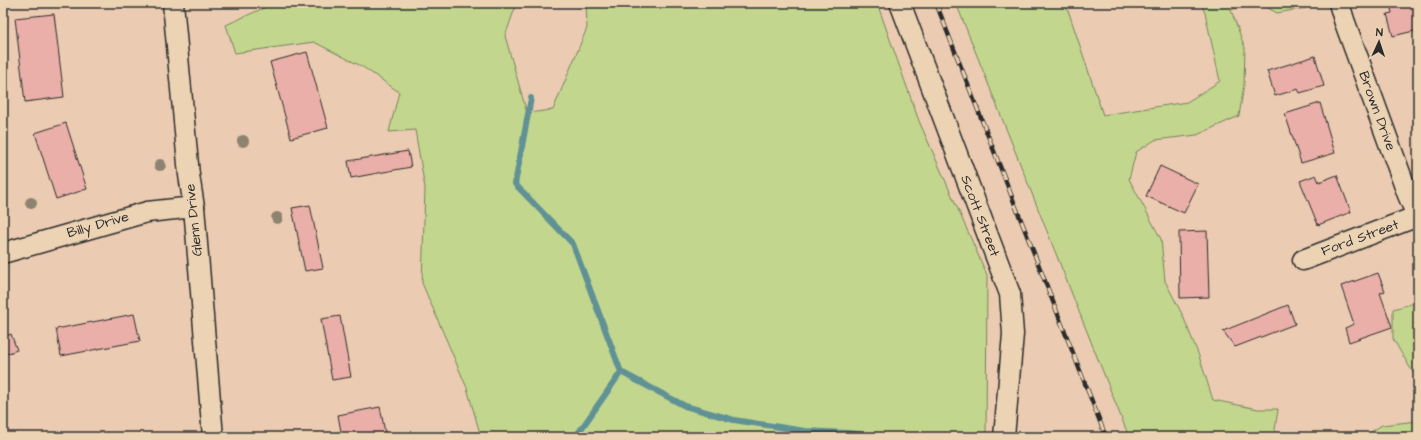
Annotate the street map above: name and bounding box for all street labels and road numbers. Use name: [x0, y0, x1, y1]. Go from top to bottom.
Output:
street label: Brown Drive: [1353, 68, 1401, 154]
street label: Scott Street: [955, 172, 1005, 260]
street label: Glenn Drive: [180, 182, 208, 257]
street label: Billy Drive: [65, 207, 132, 243]
street label: Ford Street: [1318, 215, 1402, 261]

